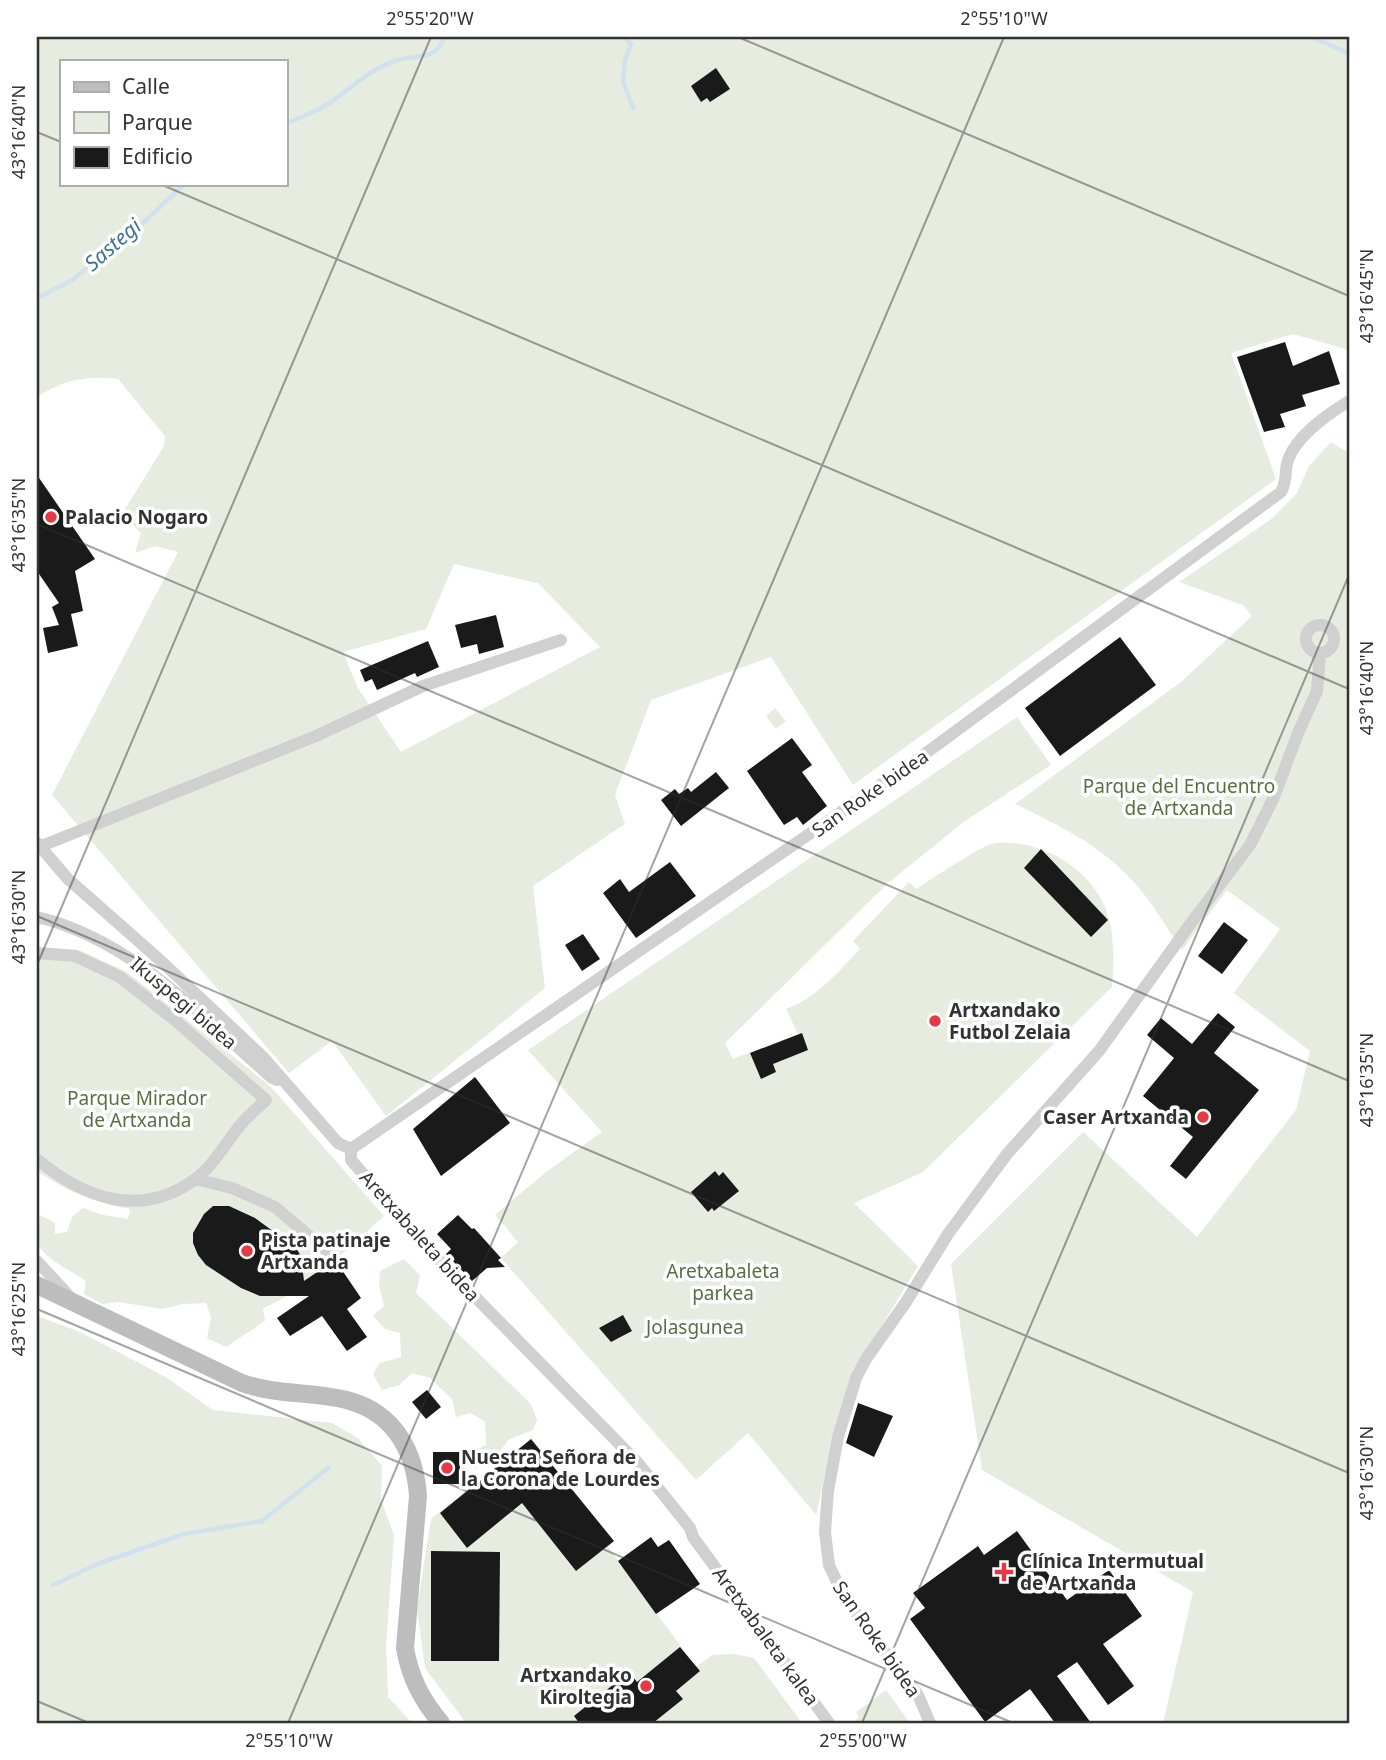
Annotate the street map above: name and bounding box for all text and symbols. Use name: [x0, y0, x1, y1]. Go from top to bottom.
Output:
text: 2°55'20"W: [386, 6, 474, 30]
text: 2°55'10"W: [960, 6, 1048, 30]
legend: [60, 60, 287, 186]
text: Calle: [122, 72, 170, 100]
text: 43°16'40"N: [6, 85, 30, 179]
text: Parque: [122, 108, 192, 136]
text: Edificio: [122, 142, 193, 170]
water label: Sastegi: [78, 211, 147, 277]
text: 43°16'45"N: [1354, 249, 1378, 343]
text: 43°16'35"N: [6, 478, 30, 572]
place label: Palacio Nogaro: [65, 504, 208, 530]
marker: Palacio Nogaro: [43, 509, 59, 525]
text: 43°16'40"N: [1354, 641, 1378, 735]
street label: San Roke bidea: [807, 743, 933, 843]
park label: Parque del Encuentro de Artxanda: [1083, 773, 1275, 821]
text: 43°16'30"N: [6, 870, 30, 964]
street label: Ikuspegi bidea: [125, 951, 243, 1055]
place label: Artxandako Futbol Zelaia: [949, 997, 1071, 1045]
marker: Artxandako Futbol Zelaia: [927, 1013, 943, 1029]
text: 43°16'35"N: [1354, 1033, 1378, 1127]
park label: Parque Mirador de Artxanda: [67, 1085, 207, 1133]
place label: Caser Artxanda: [1043, 1104, 1189, 1130]
marker: Caser Artxanda: [1195, 1109, 1211, 1125]
street label: Aretxabaleta bidea: [354, 1165, 486, 1307]
place label: Pista patinaje Artxanda: [261, 1227, 391, 1275]
marker: Pista patinaje Artxanda: [239, 1243, 255, 1259]
park label: Aretxabaleta parkea: [666, 1258, 780, 1306]
text: 43°16'25"N: [6, 1262, 30, 1356]
park label: Jolasgunea: [644, 1314, 744, 1340]
text: 43°16'30"N: [1354, 1426, 1378, 1520]
place label: Nuestra Señora de la Corona de Lourdes: [461, 1444, 660, 1492]
marker: Nuestra Señora de la Corona de Lourdes: [439, 1460, 455, 1476]
place label: Clínica Intermutual de Artxanda: [1020, 1548, 1204, 1596]
street label: Aretxabaleta kalea: [707, 1561, 825, 1711]
marker: Clínica Intermutual de Artxanda: [994, 1562, 1014, 1582]
street label: San Roke bidea: [827, 1576, 927, 1702]
place label: Artxandako Kiroltegia: [520, 1662, 632, 1710]
marker: Artxandako Kiroltegia: [638, 1678, 654, 1694]
text: 2°55'10"W: [245, 1728, 333, 1752]
text: 2°55'00"W: [819, 1728, 907, 1752]

